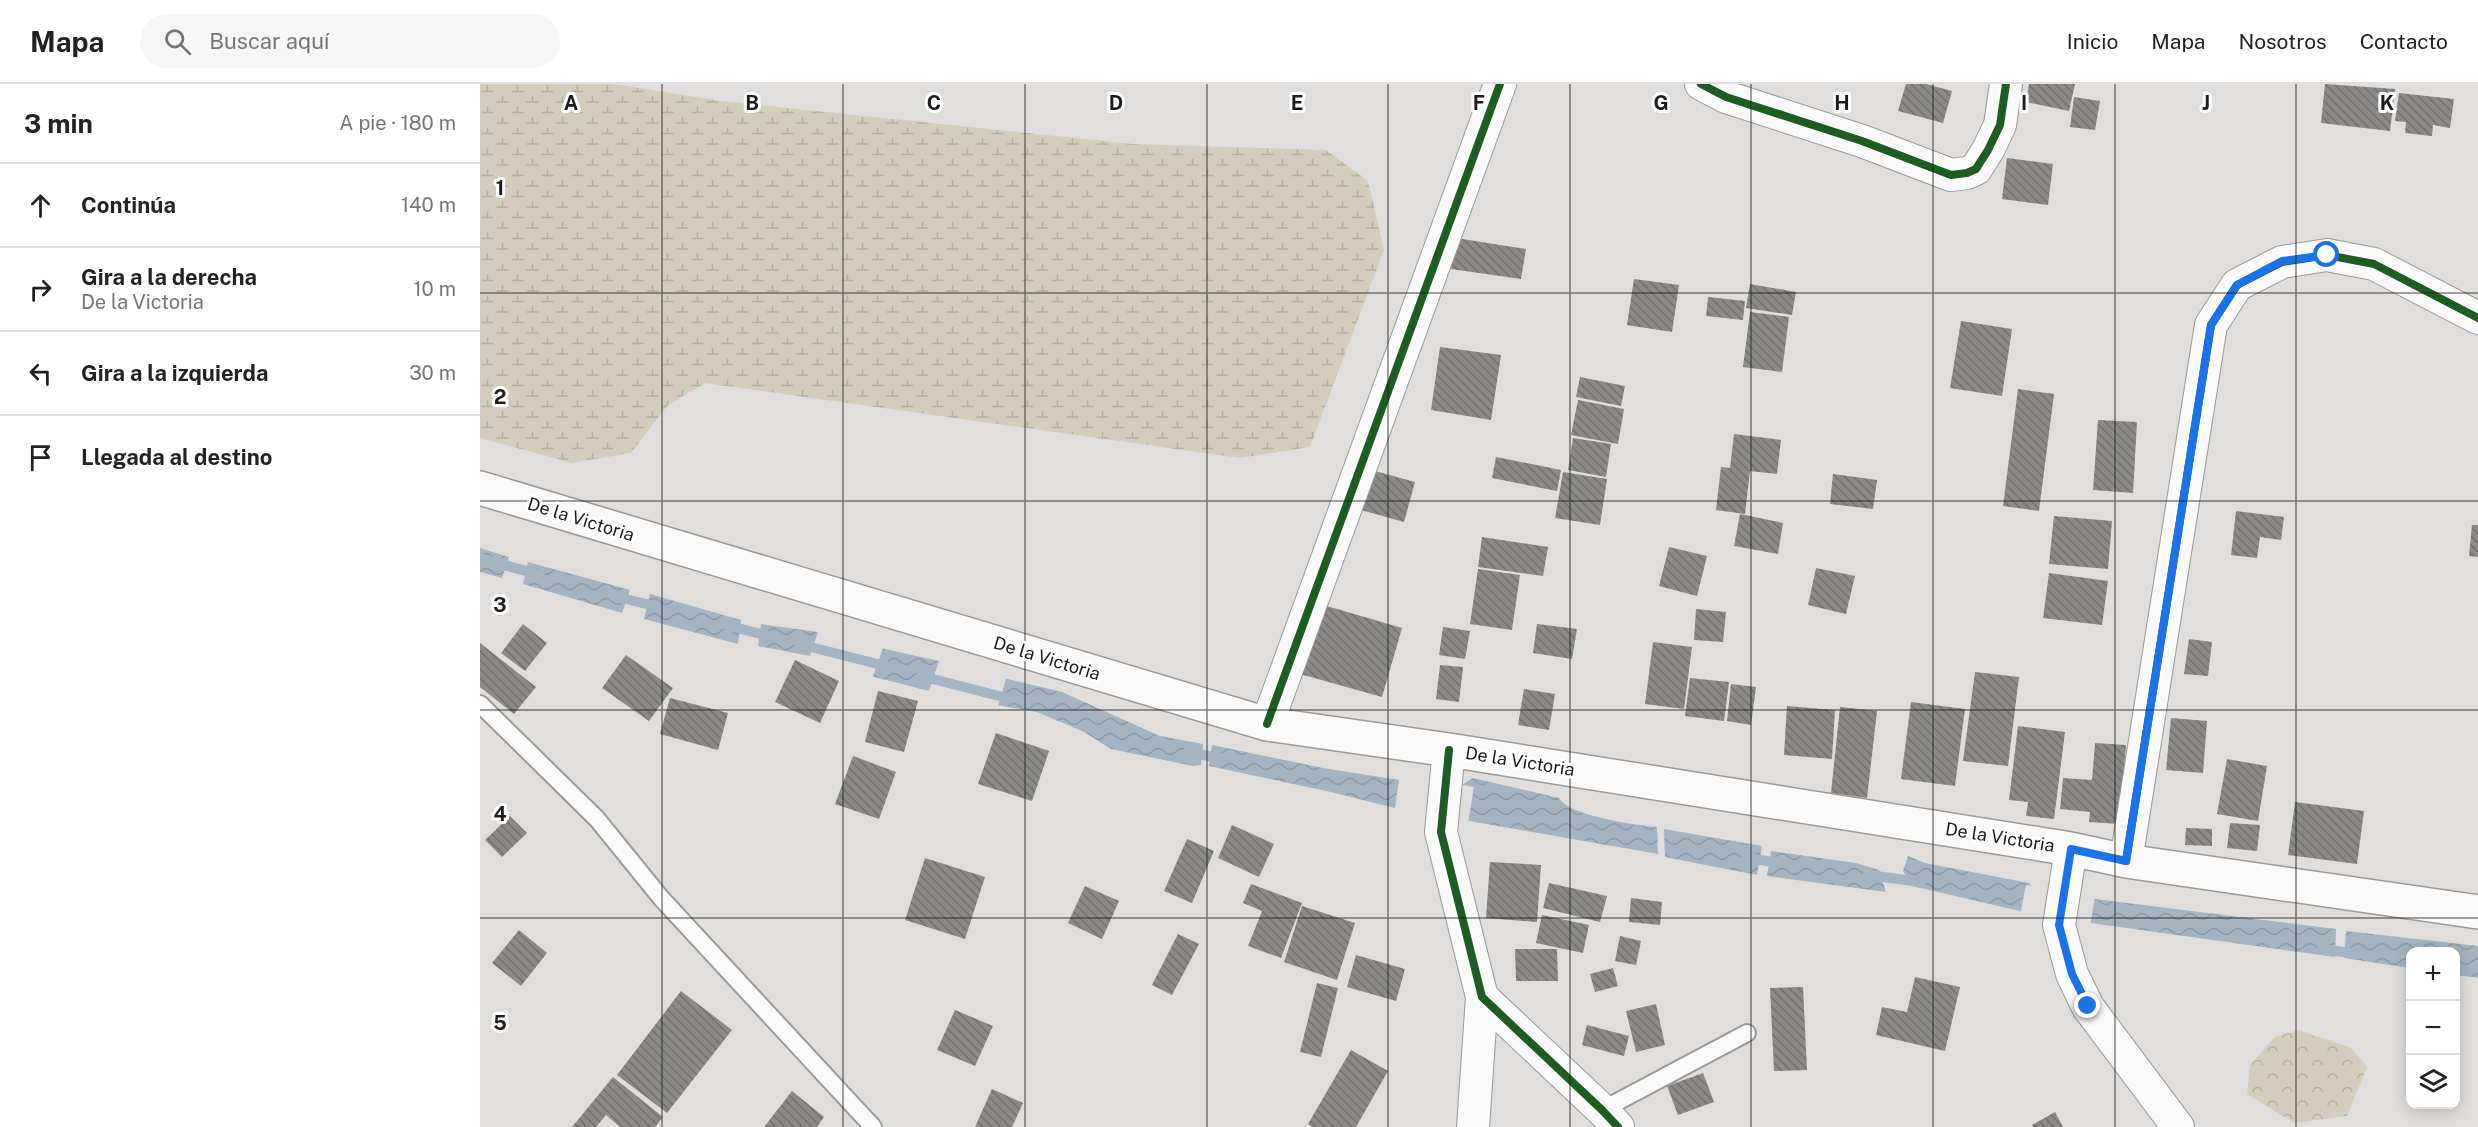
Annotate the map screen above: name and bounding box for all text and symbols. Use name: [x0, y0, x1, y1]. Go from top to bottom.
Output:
search box: [140, 14, 560, 68]
text: Mapa: [30, 25, 104, 58]
icon: search: [161, 25, 194, 58]
text: Buscar aquí: [209, 28, 329, 54]
text: Inicio: [2067, 29, 2118, 54]
text: Mapa: [2151, 29, 2205, 54]
text: Nosotros: [2238, 29, 2327, 54]
text: Contacto: [2360, 29, 2448, 54]
text: A: [564, 91, 578, 115]
text: B: [745, 91, 759, 115]
text: C: [927, 91, 941, 115]
text: D: [1109, 91, 1123, 115]
text: E: [1291, 91, 1303, 115]
text: F: [1473, 91, 1485, 115]
text: G: [1653, 91, 1669, 115]
text: H: [1834, 91, 1850, 115]
text: I: [2021, 91, 2027, 115]
text: J: [2202, 91, 2210, 115]
text: K: [2380, 91, 2394, 115]
text: 3 min: [24, 108, 93, 139]
text: A pie · 180 m: [339, 111, 456, 135]
text: 1: [496, 176, 504, 200]
icon: ahead: [24, 189, 57, 222]
text: Continúa: [81, 192, 176, 218]
text: 140 m: [401, 193, 456, 217]
route start: [2313, 241, 2339, 267]
text: Gira a la derecha: [81, 264, 257, 290]
icon: right: [24, 273, 57, 306]
text: 10 m: [413, 277, 456, 301]
text: De la Victoria: [81, 290, 204, 314]
icon: left: [24, 357, 57, 390]
text: Gira a la izquierda: [81, 360, 268, 386]
text: 30 m: [409, 361, 456, 385]
text: 2: [494, 385, 506, 409]
icon: arrive: [24, 441, 57, 474]
text: Llegada al destino: [81, 444, 272, 470]
street label: De la Victoria: [525, 493, 637, 545]
text: 3: [493, 593, 507, 617]
street label: De la Victoria: [991, 632, 1103, 684]
street label: De la Victoria: [1464, 742, 1576, 780]
text: 4: [493, 802, 507, 826]
street label: De la Victoria: [1944, 818, 2056, 856]
map controls: [2406, 947, 2460, 1109]
button: +: [2406, 947, 2460, 1001]
route end: [2074, 992, 2100, 1018]
button: −: [2406, 1001, 2460, 1055]
text: 5: [493, 1011, 507, 1035]
button: layers: [2406, 1055, 2460, 1109]

